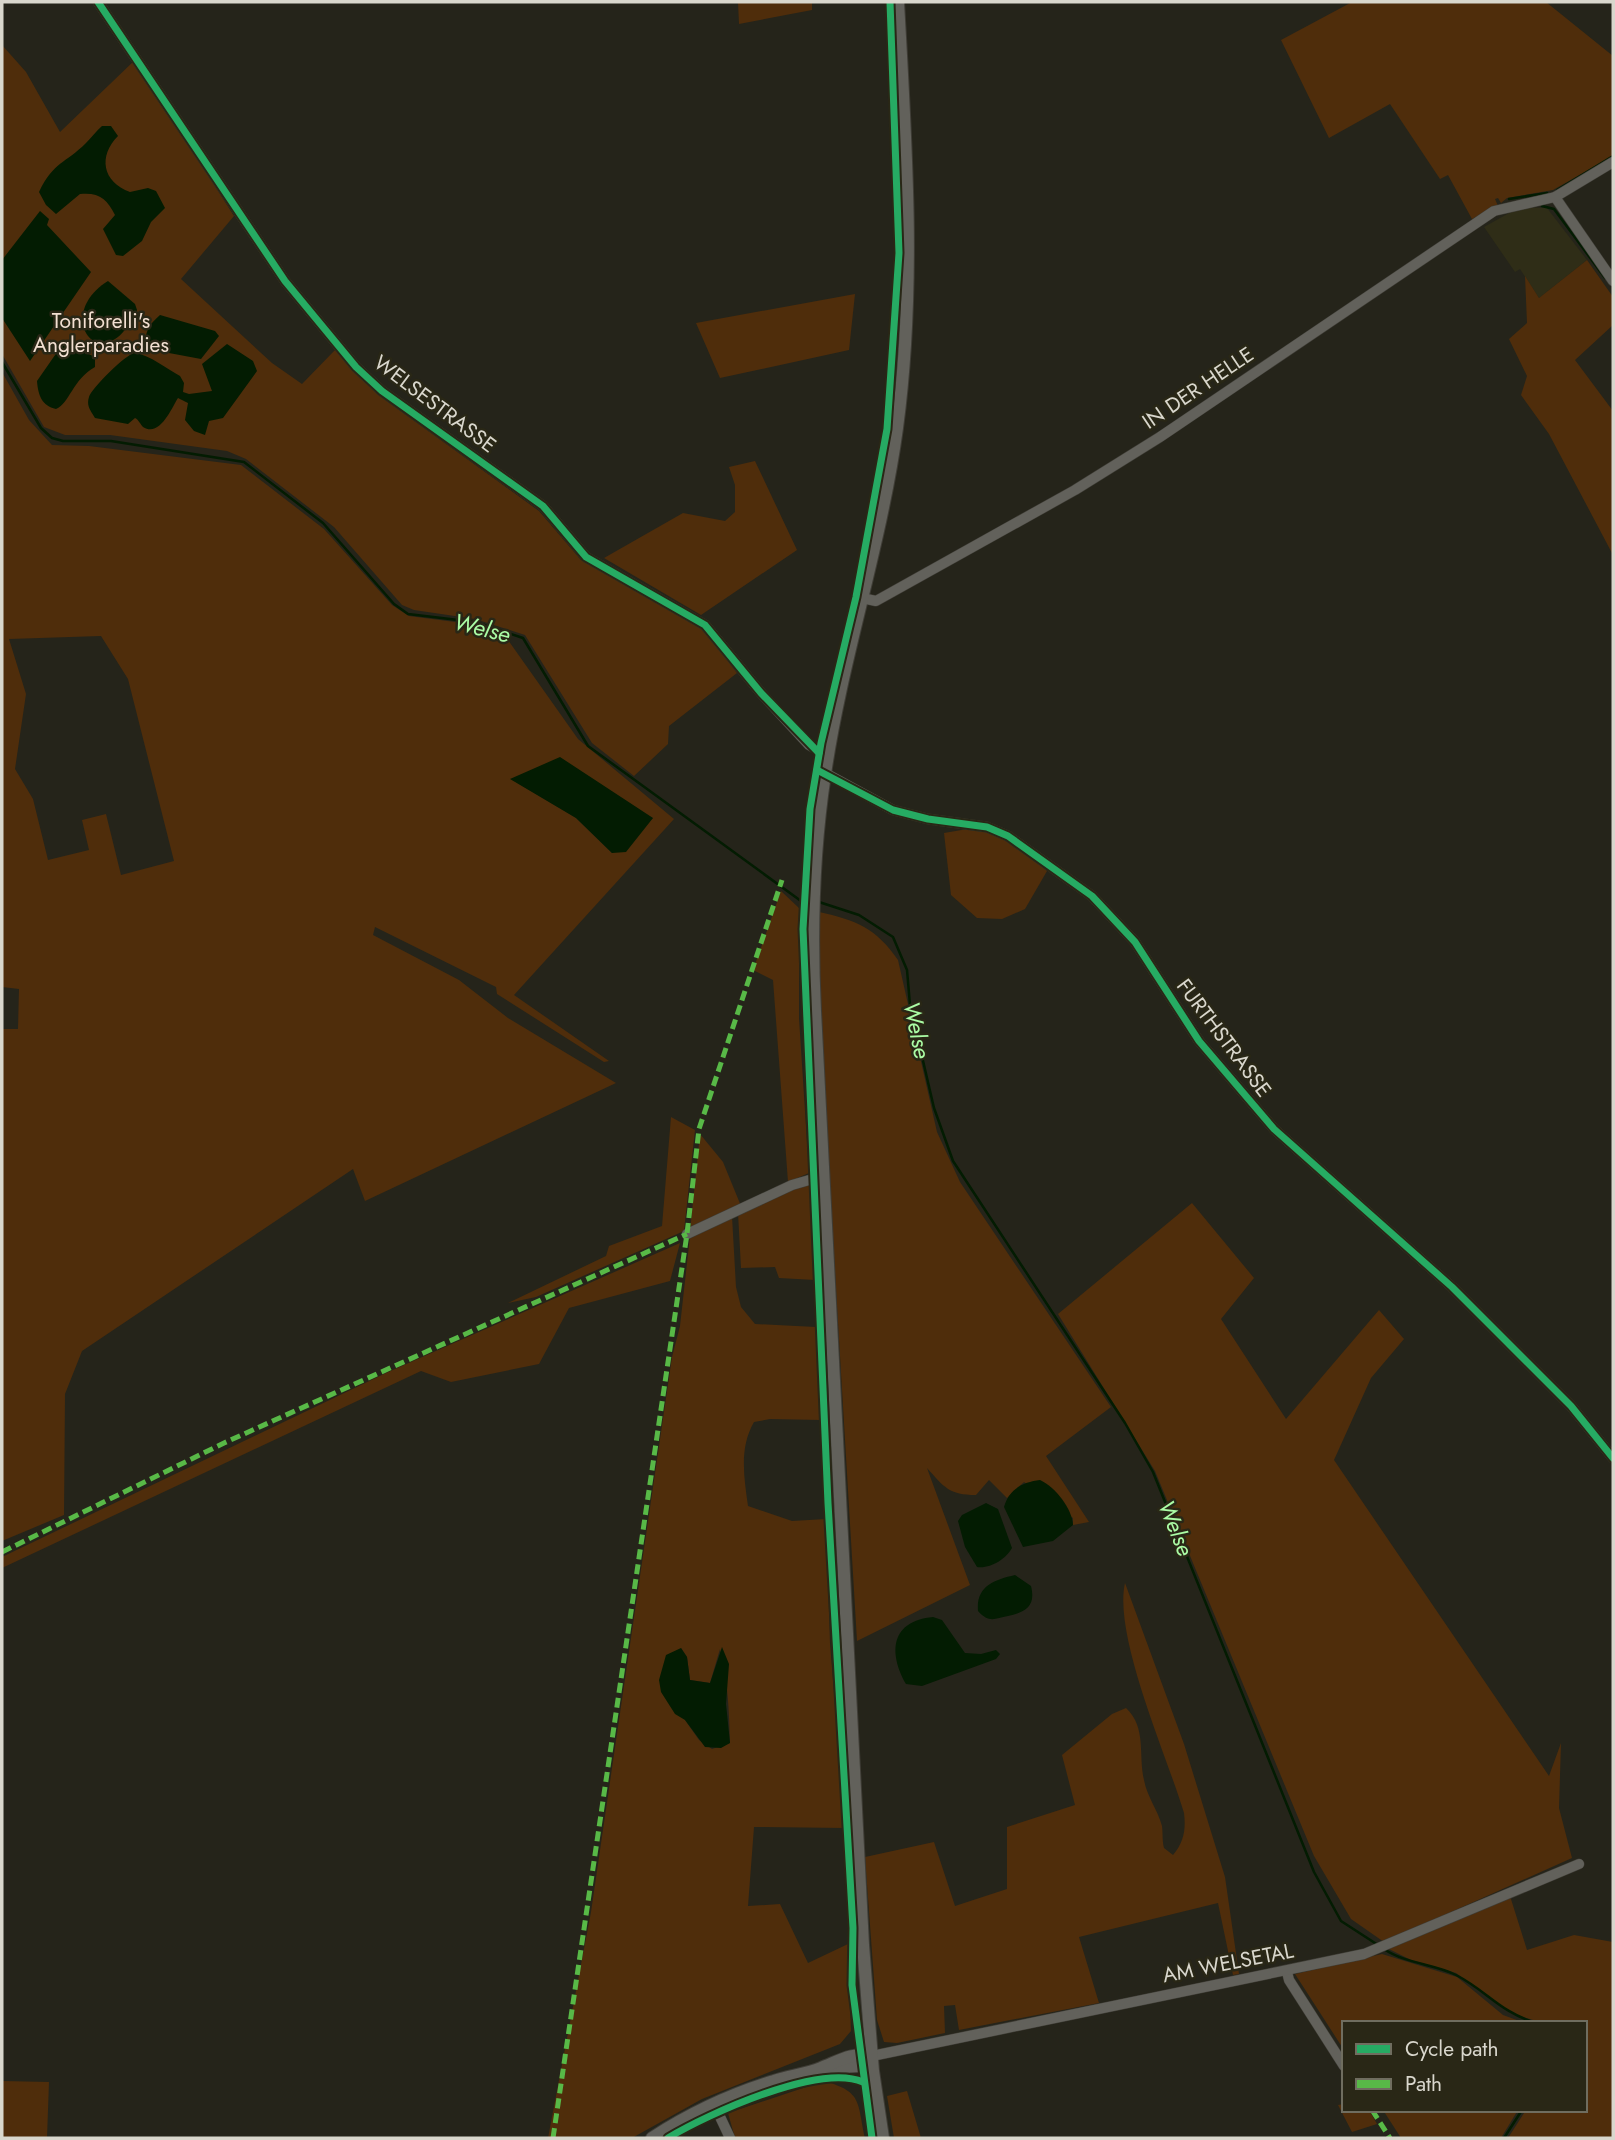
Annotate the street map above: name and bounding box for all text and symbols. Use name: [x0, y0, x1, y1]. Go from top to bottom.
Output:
park label: Toniforelli's Anglerparadies: [33, 306, 169, 360]
street label: IN DER HELLE: [1136, 340, 1260, 436]
street label: WELSESTRASSE: [368, 348, 502, 460]
water label: Welse: [450, 605, 514, 652]
street label: FURTHSTRASSE: [1169, 972, 1279, 1104]
water label: Welse: [894, 998, 940, 1062]
water label: Welse: [1149, 1495, 1203, 1561]
street label: AM WELSETAL: [1160, 1935, 1297, 1990]
legend: [1342, 2021, 1587, 2112]
text: Cycle path: [1405, 2034, 1498, 2064]
text: Path: [1405, 2069, 1442, 2099]

